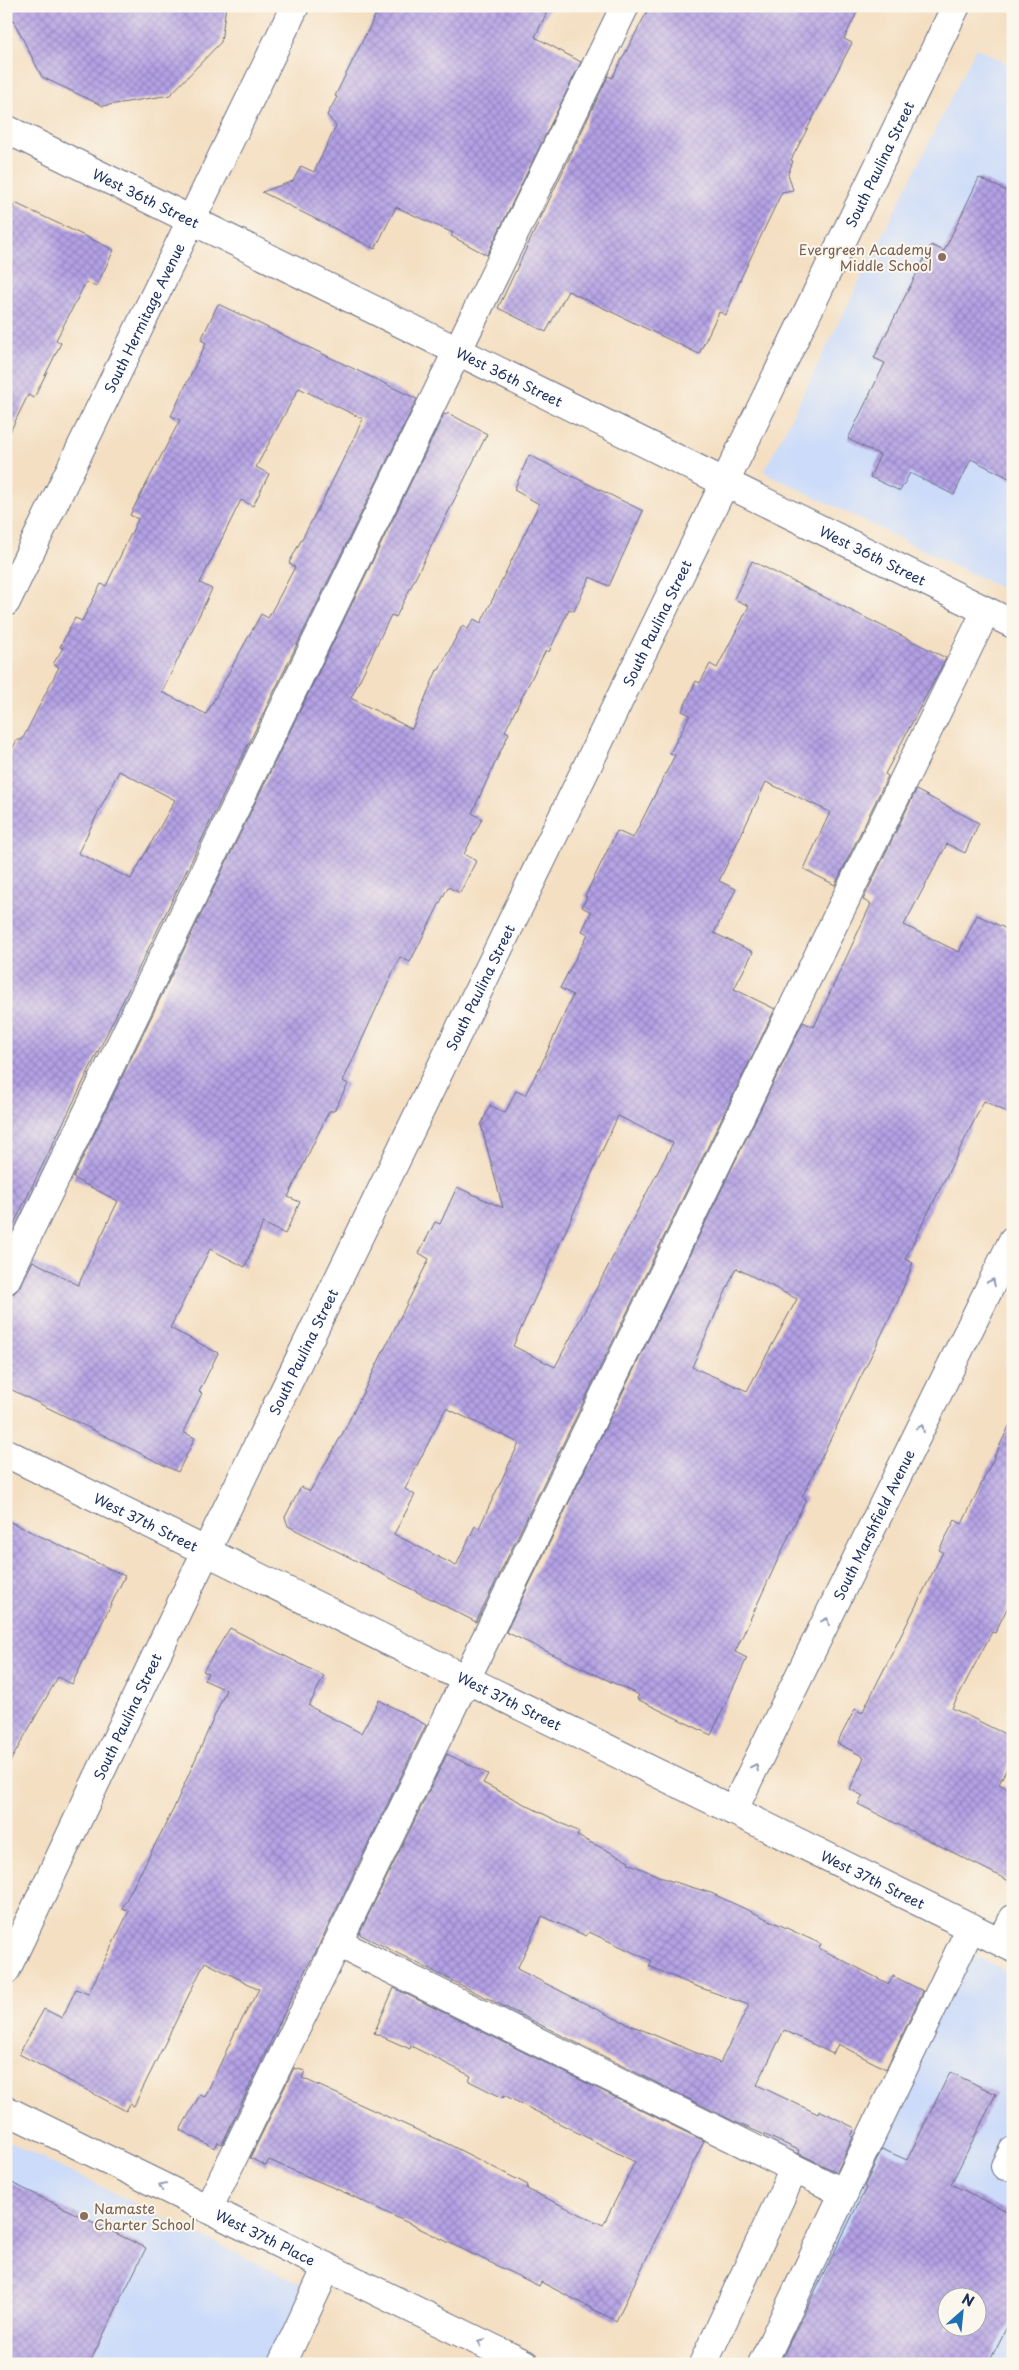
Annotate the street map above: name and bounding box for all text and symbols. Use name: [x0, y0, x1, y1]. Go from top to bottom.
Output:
street label: South Paulina Street: [840, 97, 919, 231]
street label: West 36th Street: [89, 163, 203, 233]
street label: South Hermitage Avenue: [99, 239, 189, 396]
place label: Evergreen Academy Middle School: [799, 239, 932, 276]
marker: Evergreen Academy Middle School: [936, 251, 948, 263]
street label: West 36th Street: [453, 341, 567, 412]
street label: West 36th Street: [816, 520, 930, 590]
street label: South Paulina Street: [617, 556, 696, 690]
street label: South Paulina Street: [440, 920, 520, 1054]
one-way arrow: [986, 1278, 996, 1287]
street label: South Paulina Street: [263, 1285, 343, 1418]
one-way arrow: [915, 1424, 925, 1433]
street label: South Marshfield Avenue: [828, 1445, 919, 1603]
street label: West 37th Street: [90, 1487, 202, 1556]
one-way arrow: [820, 1617, 830, 1626]
street label: South Paulina Street: [88, 1649, 166, 1783]
street label: West 37th Street: [454, 1666, 565, 1735]
one-way arrow: [748, 1763, 759, 1772]
street label: West 37th Street: [817, 1845, 929, 1914]
one-way arrow: [158, 2182, 167, 2193]
place label: Namaste Charter School: [94, 2198, 195, 2235]
street label: West 37th Place: [212, 2204, 319, 2271]
marker: Namaste Charter School: [78, 2210, 90, 2222]
north arrow: [936, 2288, 986, 2338]
text: N: [958, 2288, 978, 2312]
one-way arrow: [477, 2338, 486, 2349]

